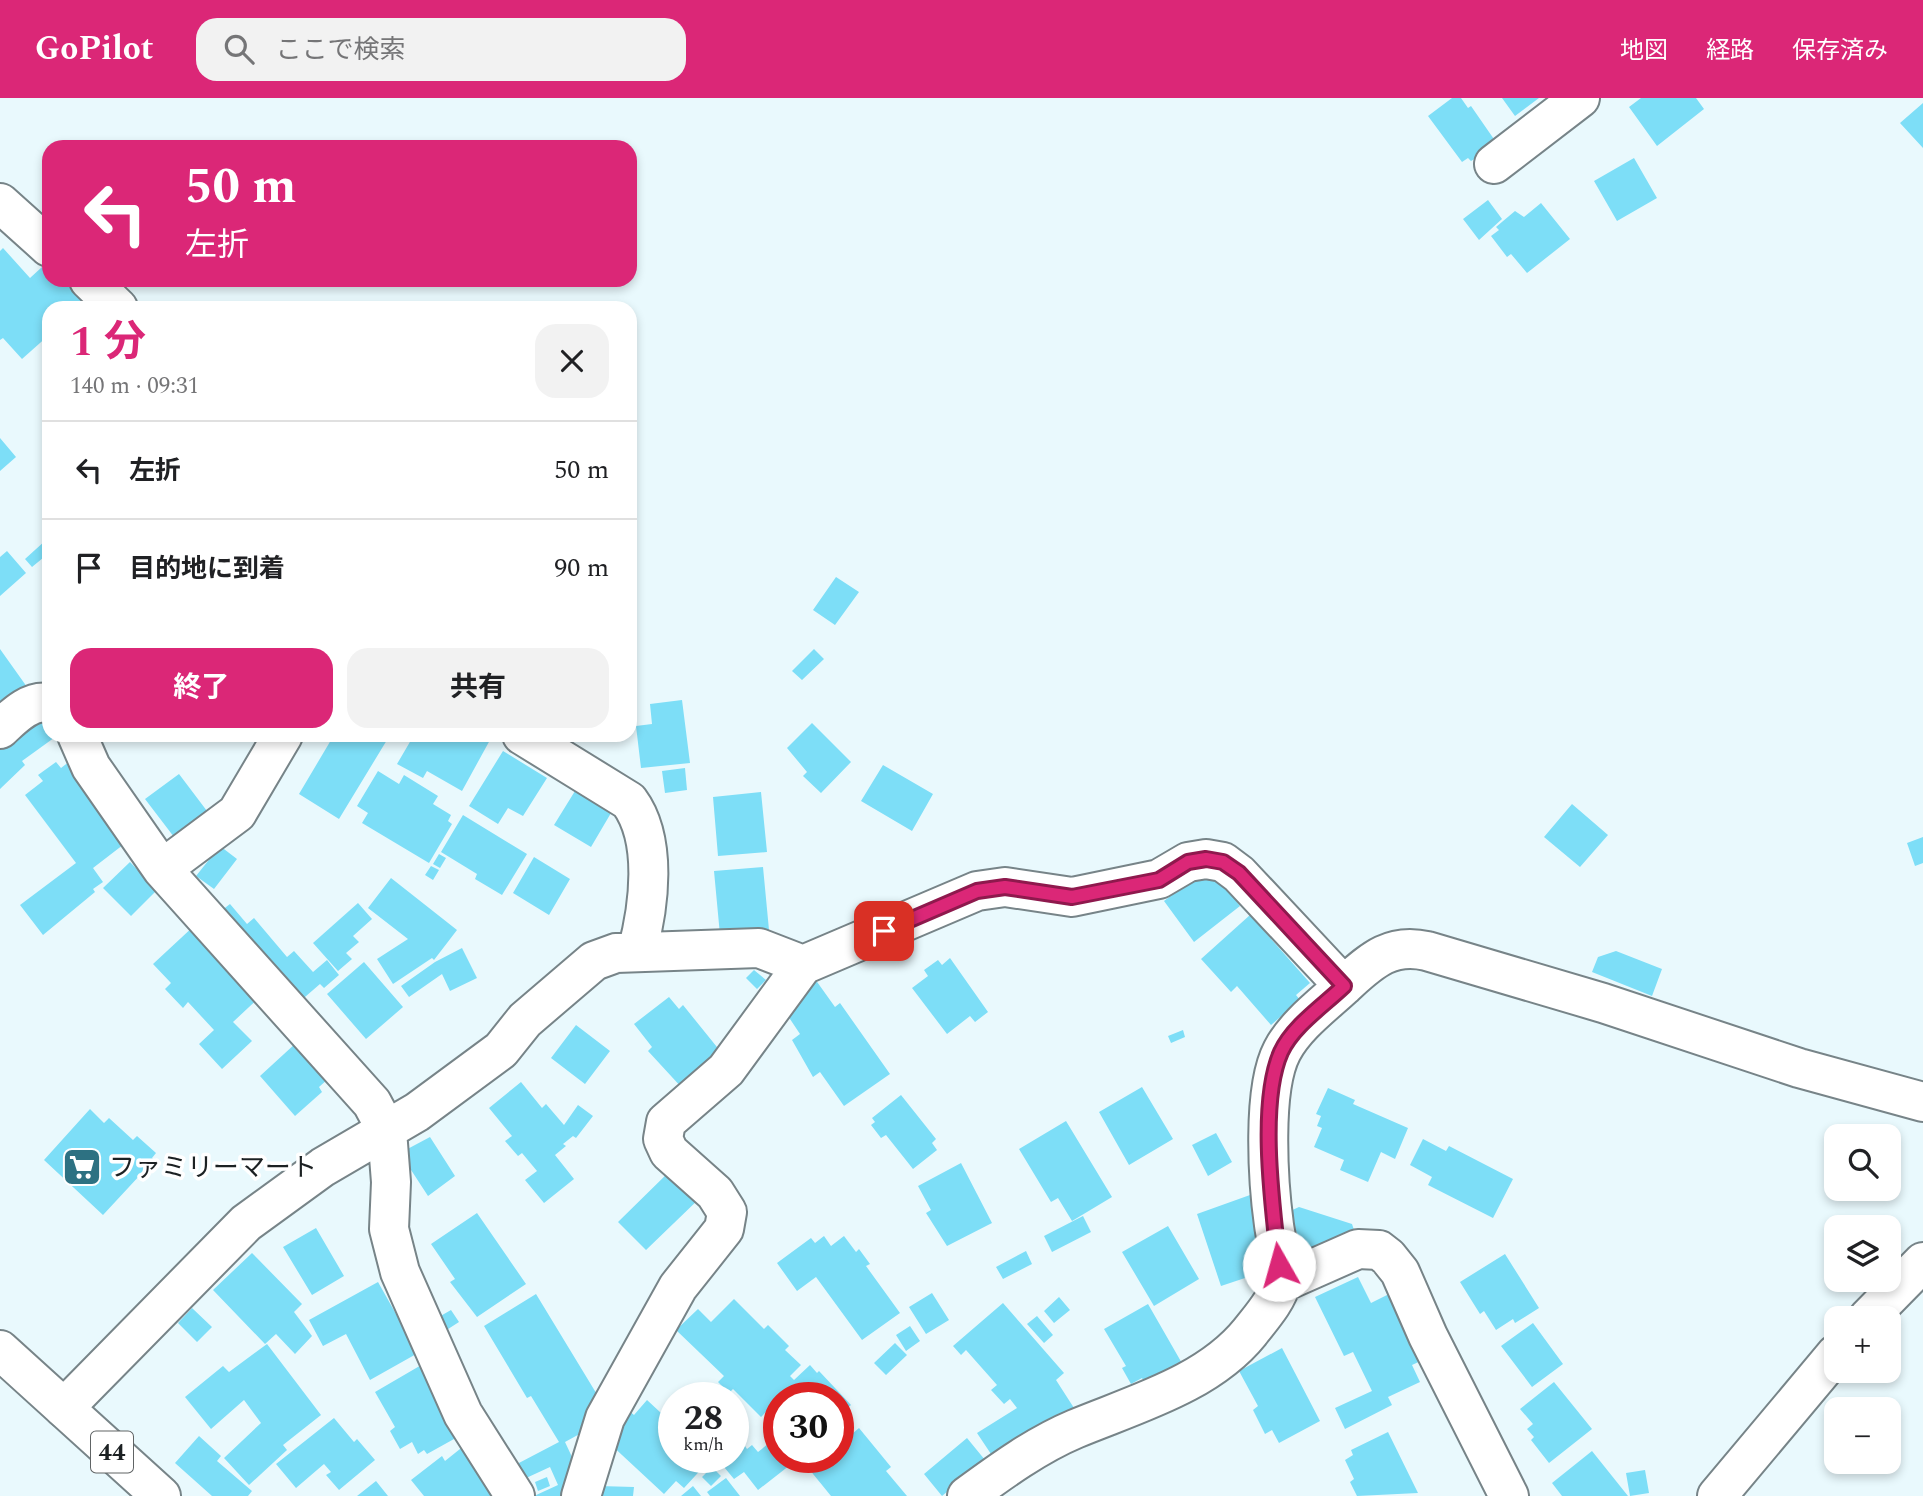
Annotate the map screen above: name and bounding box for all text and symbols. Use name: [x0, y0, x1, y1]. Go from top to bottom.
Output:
search box: [196, 18, 686, 81]
text: GoPilot: [35, 24, 154, 74]
icon: search: [220, 30, 258, 68]
text: ここで検索: [276, 30, 406, 70]
text: 地図: [1620, 33, 1668, 69]
text: 経路: [1706, 33, 1754, 69]
text: 保存済み: [1792, 33, 1888, 69]
text: 50 m: [185, 150, 296, 225]
icon: left: [70, 168, 161, 259]
text: 左折: [185, 221, 249, 270]
text: 1 分: [70, 311, 146, 374]
button: close: [535, 324, 609, 398]
text: 140 m · 09:31: [70, 369, 199, 404]
text: 50 m: [554, 450, 609, 490]
icon: left: [70, 451, 108, 489]
text: 左折: [129, 451, 181, 491]
text: 90 m: [554, 548, 609, 588]
icon: arrive: [70, 549, 108, 587]
text: 目的地に到着: [129, 549, 285, 589]
button: 終了: [70, 648, 333, 728]
button: 共有: [347, 648, 609, 728]
pin: [854, 901, 914, 961]
icon: arrive: [865, 912, 903, 950]
map controls: [1824, 1124, 1901, 1474]
button: search: [1824, 1124, 1901, 1201]
supermarket icon: ファミリーマート: [61, 1146, 103, 1188]
place label: ファミリーマート: [109, 1148, 317, 1188]
button: layers: [1824, 1215, 1901, 1292]
position arrow: [1242, 1228, 1316, 1302]
button: +: [1824, 1306, 1901, 1383]
speed limit sign: 30: [763, 1382, 854, 1473]
text: 28: [684, 1392, 723, 1445]
button: −: [1824, 1397, 1901, 1474]
text: km/h: [683, 1431, 724, 1458]
road number: 44: [91, 1432, 133, 1472]

